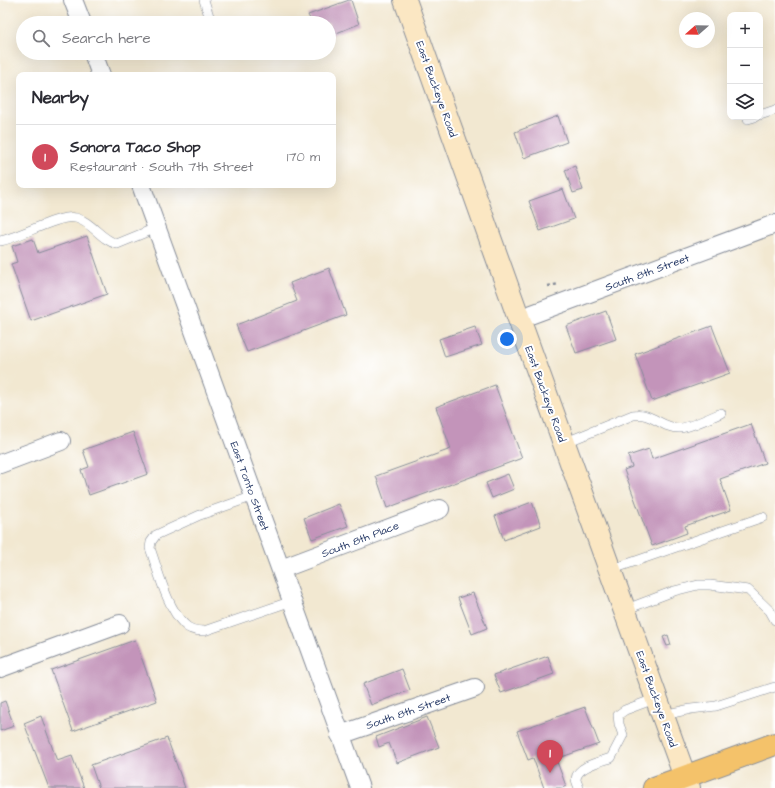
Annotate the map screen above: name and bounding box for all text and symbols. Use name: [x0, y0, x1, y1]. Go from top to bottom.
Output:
north arrow: [679, 12, 715, 48]
map controls: [727, 12, 763, 120]
button: +: [727, 12, 763, 48]
search box: [16, 16, 336, 60]
icon: search: [30, 27, 52, 49]
text: Search here: [62, 28, 151, 49]
street label: East Buckeye Road: [411, 39, 461, 140]
button: −: [727, 48, 763, 84]
button: layers: [727, 84, 763, 120]
text: Nearby: [32, 86, 89, 110]
text: Sonora Taco Shop: [70, 137, 201, 158]
text: 1: [44, 148, 46, 166]
text: 170 m: [287, 148, 320, 166]
text: Restaurant · South 7th Street: [70, 158, 253, 176]
street label: South 8th Street: [603, 250, 692, 295]
your location: [497, 329, 517, 349]
street label: East Buckeye Road: [520, 344, 570, 445]
street label: East Tonto Street: [226, 439, 273, 533]
street label: South 8th Place: [319, 518, 401, 561]
street label: East Buckeye Road: [631, 649, 681, 750]
street label: South 8th Street: [364, 690, 453, 733]
pin: 1: [537, 740, 563, 773]

